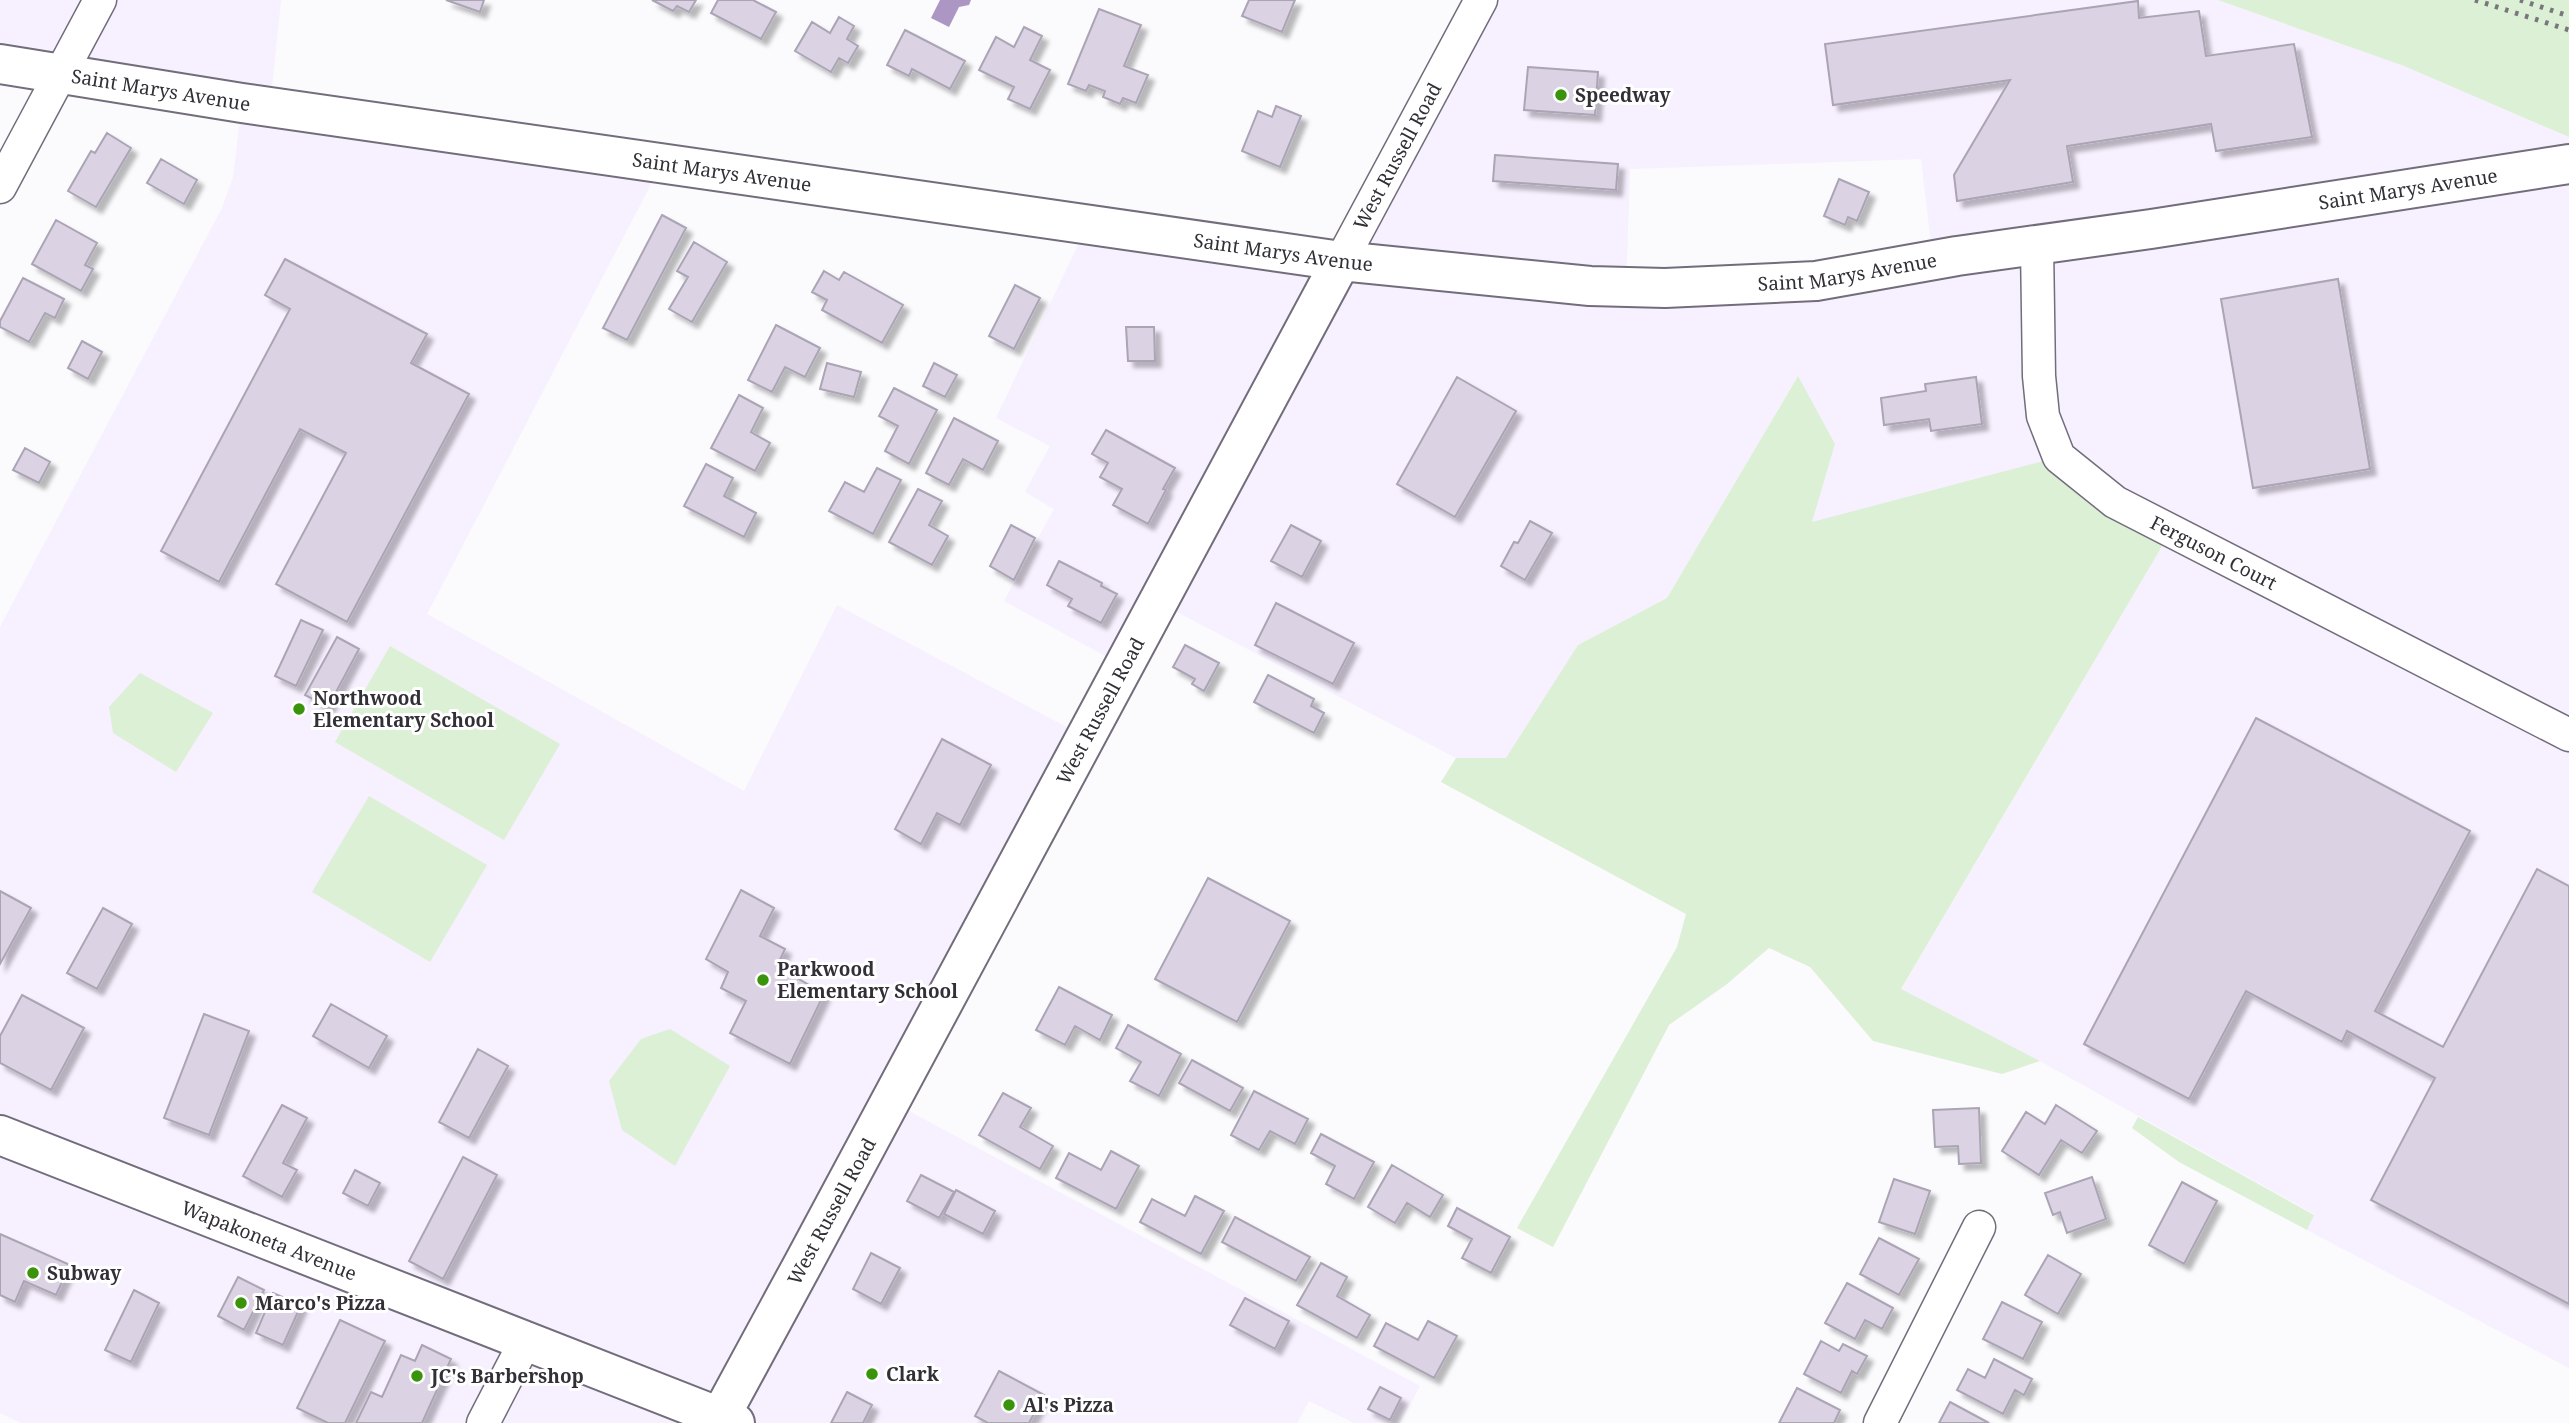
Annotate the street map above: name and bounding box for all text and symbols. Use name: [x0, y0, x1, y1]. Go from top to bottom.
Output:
street label: Saint Marys Avenue: [70, 63, 252, 117]
street label: West Russell Road: [1347, 78, 1448, 234]
place label: Speedway: [1575, 82, 1671, 108]
marker: Speedway: [1553, 87, 1569, 103]
street label: Saint Marys Avenue: [631, 146, 813, 198]
street label: Saint Marys Avenue: [2317, 162, 2499, 216]
street label: Saint Marys Avenue: [1192, 227, 1374, 277]
street label: Saint Marys Avenue: [1757, 247, 1939, 297]
street label: Ferguson Court: [2146, 509, 2282, 596]
street label: West Russell Road: [1050, 632, 1150, 789]
place label: Northwood Elementary School: [313, 685, 494, 733]
marker: Northwood Elementary School: [291, 701, 307, 717]
place label: Parkwood Elementary School: [777, 956, 958, 1004]
marker: Parkwood Elementary School: [755, 972, 771, 988]
street label: West Russell Road: [781, 1133, 882, 1289]
street label: Wapakoneta Avenue: [178, 1194, 360, 1286]
place label: Subway: [47, 1260, 121, 1286]
marker: Subway: [25, 1265, 41, 1281]
place label: Marco's Pizza: [255, 1290, 386, 1316]
marker: Marco's Pizza: [233, 1295, 249, 1311]
place label: Clark: [886, 1361, 940, 1387]
place label: JC's Barbershop: [430, 1363, 584, 1389]
marker: Clark: [864, 1366, 880, 1382]
marker: JC's Barbershop: [409, 1368, 425, 1384]
place label: Al's Pizza: [1023, 1392, 1114, 1418]
marker: Al's Pizza: [1001, 1397, 1017, 1413]

